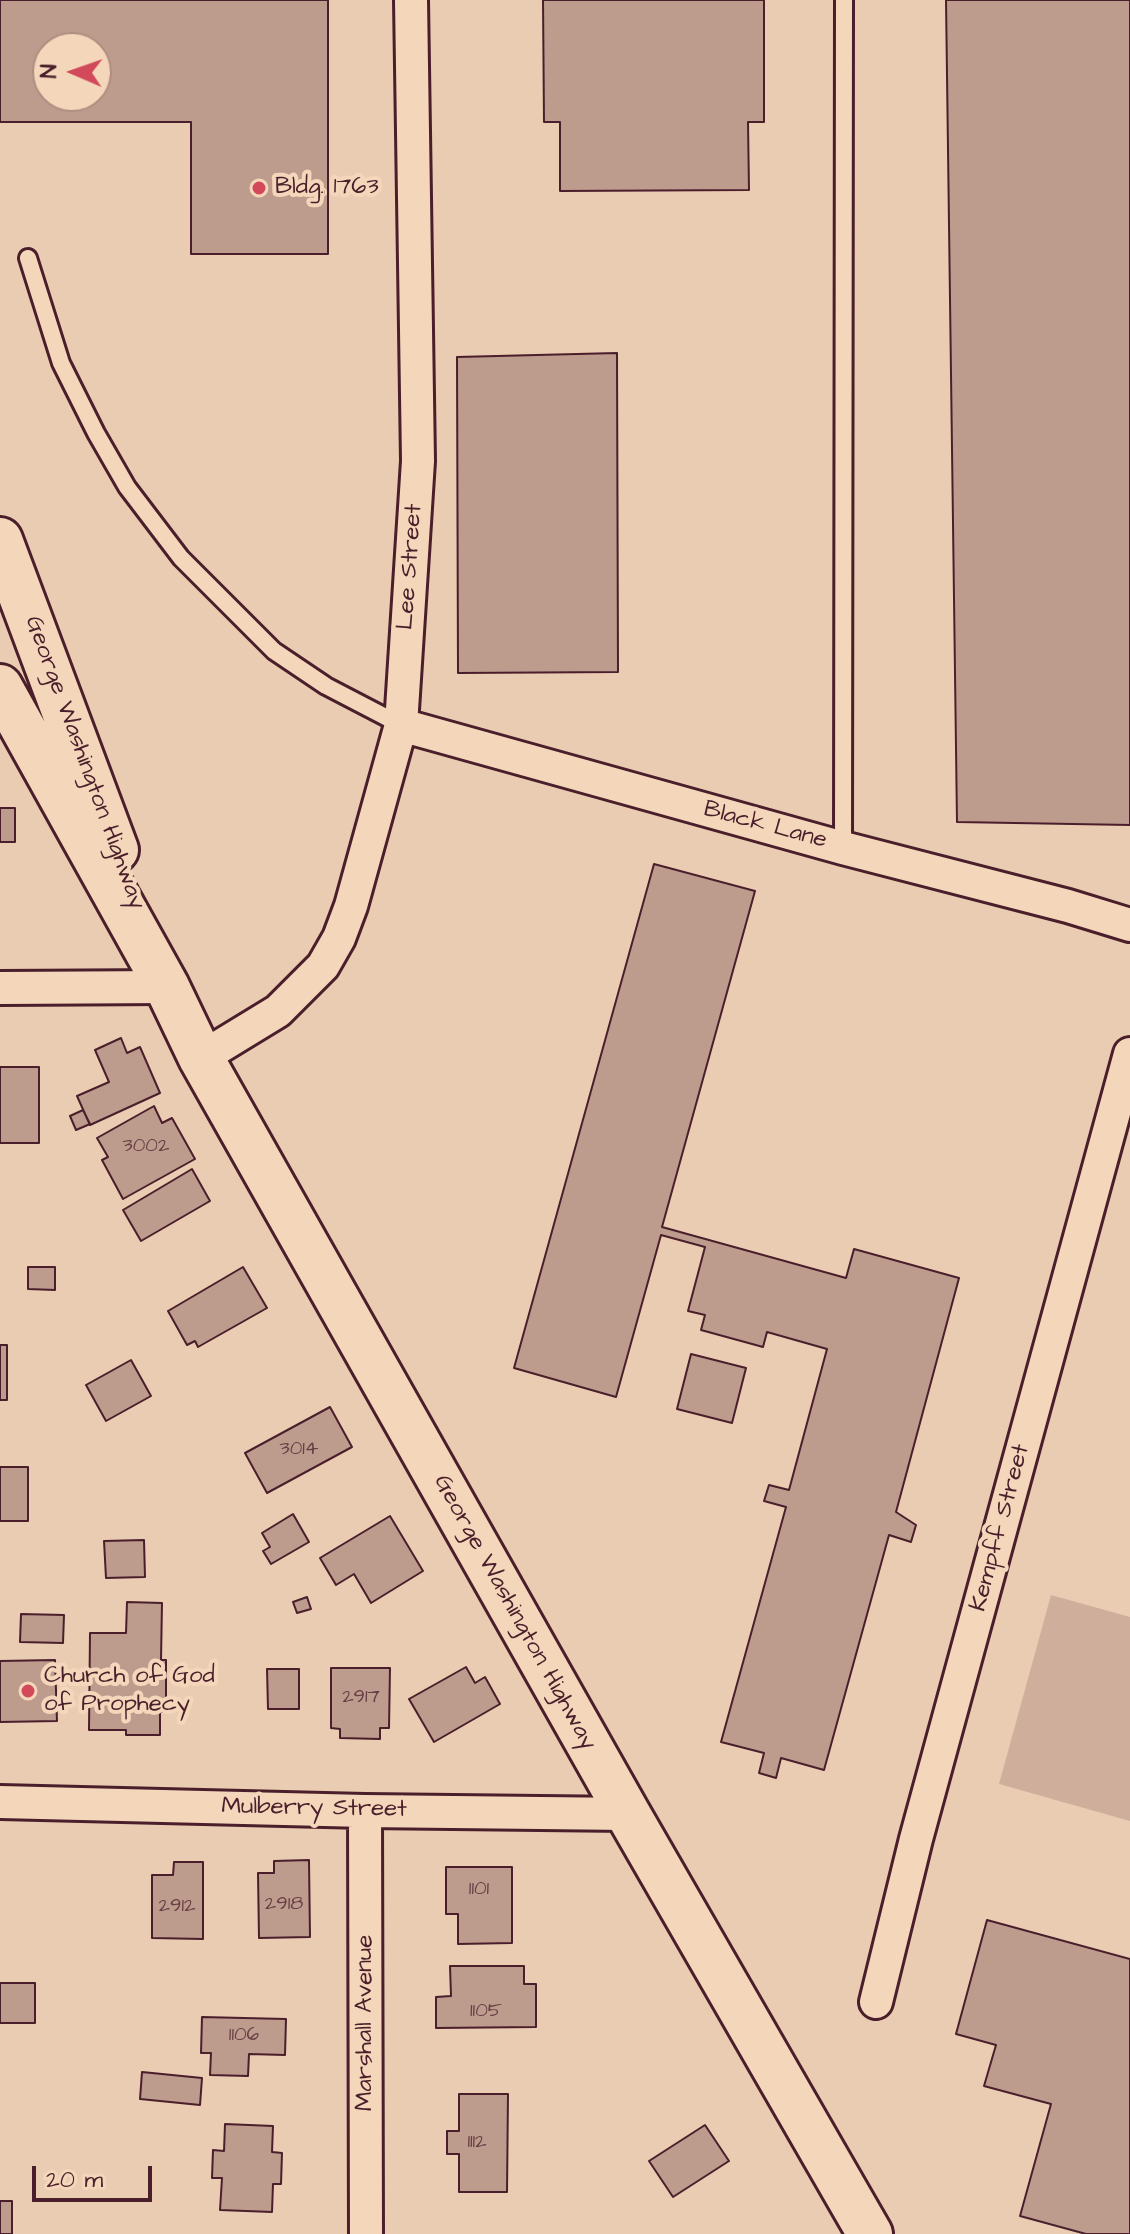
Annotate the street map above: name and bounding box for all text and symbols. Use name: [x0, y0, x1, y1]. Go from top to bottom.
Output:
north arrow: [32, 32, 112, 112]
text: N: [34, 64, 65, 79]
place label: Bldg. 1763: [275, 174, 379, 202]
marker: Bldg. 1763: [250, 179, 268, 197]
street label: Lee Street: [392, 503, 430, 631]
street label: George Washington Highway: [17, 612, 151, 914]
street label: Black Lane: [700, 796, 830, 856]
house number: 3002: [123, 1135, 169, 1159]
house number: 3014: [280, 1438, 318, 1462]
street label: Kempff Street: [965, 1441, 1037, 1615]
street label: George Washington Highway: [426, 1470, 602, 1756]
place label: Church of God of Prophecy: [44, 1663, 215, 1719]
marker: Church of God of Prophecy: [19, 1682, 37, 1700]
house number: 2917: [342, 1686, 380, 1710]
street label: Mulberry Street: [221, 1793, 407, 1825]
house number: 1101: [469, 1878, 489, 1902]
house number: 2918: [265, 1893, 303, 1917]
house number: 2912: [159, 1895, 195, 1919]
street label: Marshall Avenue: [352, 1935, 380, 2111]
house number: 1105: [470, 2000, 502, 2024]
house number: 1106: [229, 2024, 259, 2048]
house number: 1112: [467, 2131, 487, 2155]
scale bar: [36, 2150, 156, 2200]
text: 20 m: [46, 2163, 103, 2197]

